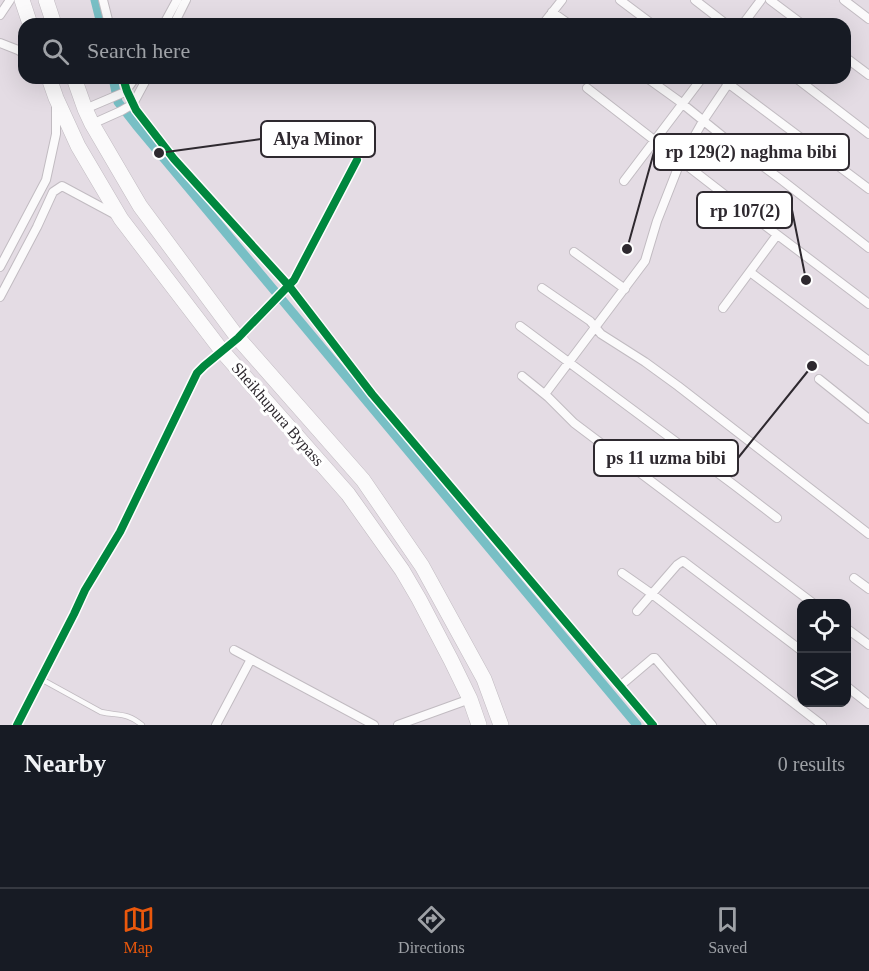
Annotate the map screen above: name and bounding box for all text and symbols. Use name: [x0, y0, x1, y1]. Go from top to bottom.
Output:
search box: [18, 18, 851, 84]
icon: search: [39, 35, 72, 68]
text: Search here: [87, 38, 190, 63]
callout: Alya Minor: [261, 121, 375, 157]
text: Alya Minor: [273, 129, 363, 149]
callout: rp 129(2) naghma bibi: [654, 134, 849, 170]
text: rp 129(2) naghma bibi: [665, 142, 837, 163]
callout: rp 107(2): [697, 192, 792, 228]
text: rp 107(2): [710, 201, 780, 222]
street label: Sheikhupura Bypass: [228, 359, 327, 470]
callout: ps 11 uzma bibi: [594, 440, 738, 476]
text: ps 11 uzma bibi: [606, 448, 726, 468]
map controls: [797, 599, 851, 707]
button: locate: [797, 599, 851, 653]
button: layers: [797, 653, 851, 707]
text: Nearby: [24, 749, 106, 778]
text: 0 results: [778, 753, 845, 775]
tab: Map: [122, 903, 155, 957]
tab: Directions: [398, 903, 465, 957]
tab: Saved: [708, 903, 747, 957]

